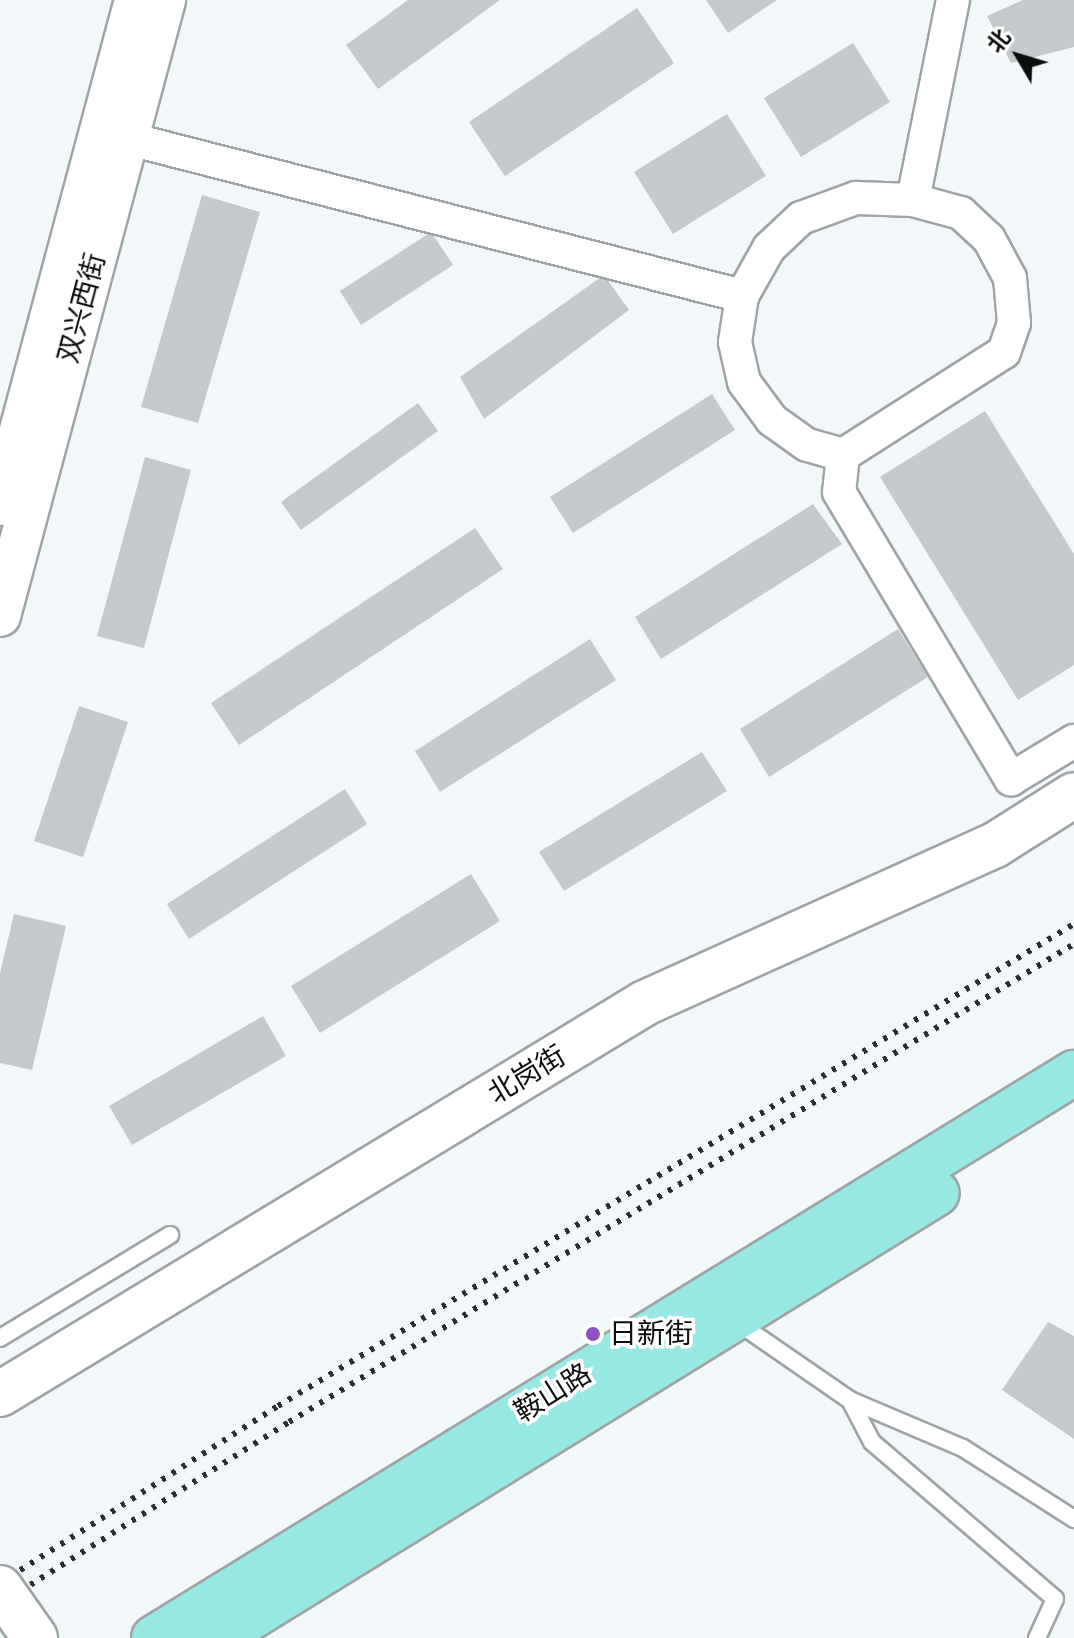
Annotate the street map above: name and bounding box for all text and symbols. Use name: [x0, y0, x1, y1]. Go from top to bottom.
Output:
north arrow: [978, 16, 1058, 96]
text: 北: [981, 24, 1016, 58]
street label: 双兴西街: [51, 250, 113, 366]
street label: 北岗街: [482, 1039, 572, 1111]
place label: 日新街: [609, 1317, 693, 1351]
marker: 日新街: [584, 1325, 602, 1343]
street label: 鞍山路: [508, 1356, 598, 1430]

